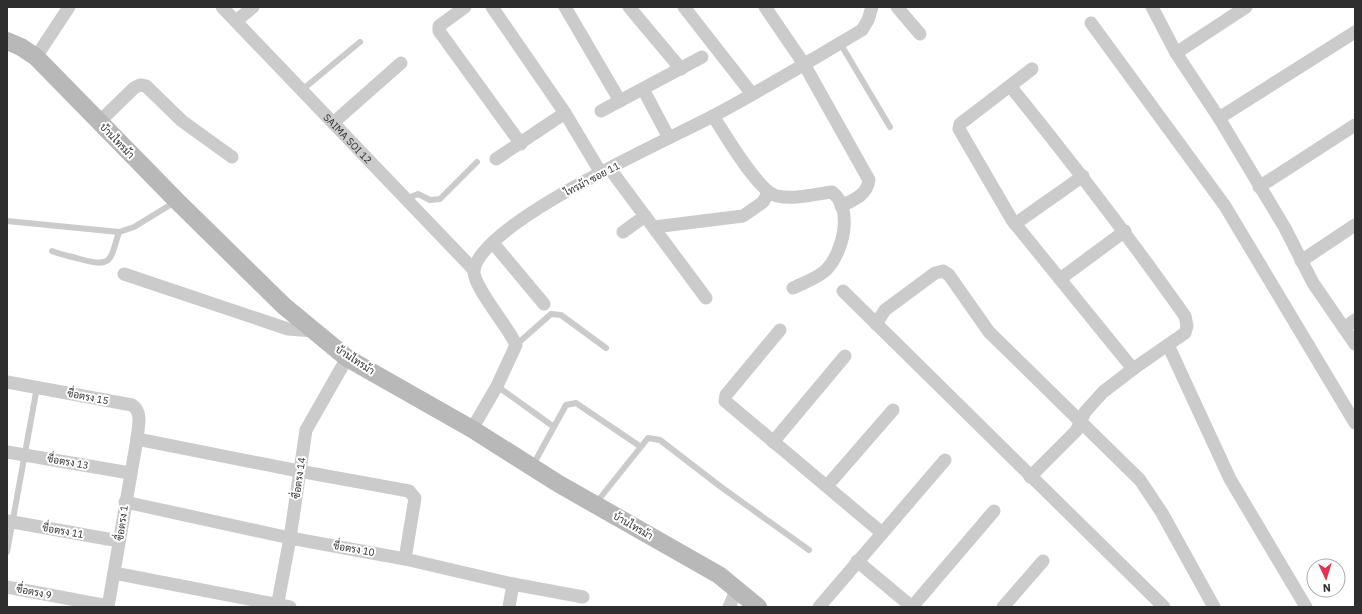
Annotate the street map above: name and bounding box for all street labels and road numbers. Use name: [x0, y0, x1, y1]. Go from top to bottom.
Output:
street label: SAIMA SOI 12: [321, 111, 375, 166]
street label: บ้านไทรม้า: [97, 121, 137, 161]
street label: ไทรม้า ซอย 11: [561, 159, 622, 199]
street label: บ้านไทรม้า: [333, 343, 377, 378]
street label: ซื่อตรง 15: [66, 385, 110, 407]
street label: ซื่อตรง 13: [46, 450, 90, 472]
street label: ซื่อตรง 14: [288, 456, 308, 500]
street label: ซื่อตรง 1: [111, 504, 131, 542]
street label: บ้านไทรม้า: [611, 509, 655, 543]
street label: ซื่อตรง 11: [41, 519, 85, 541]
street label: ซื่อตรง 10: [332, 537, 376, 559]
street label: ซื่อตรง 9: [15, 580, 53, 602]

